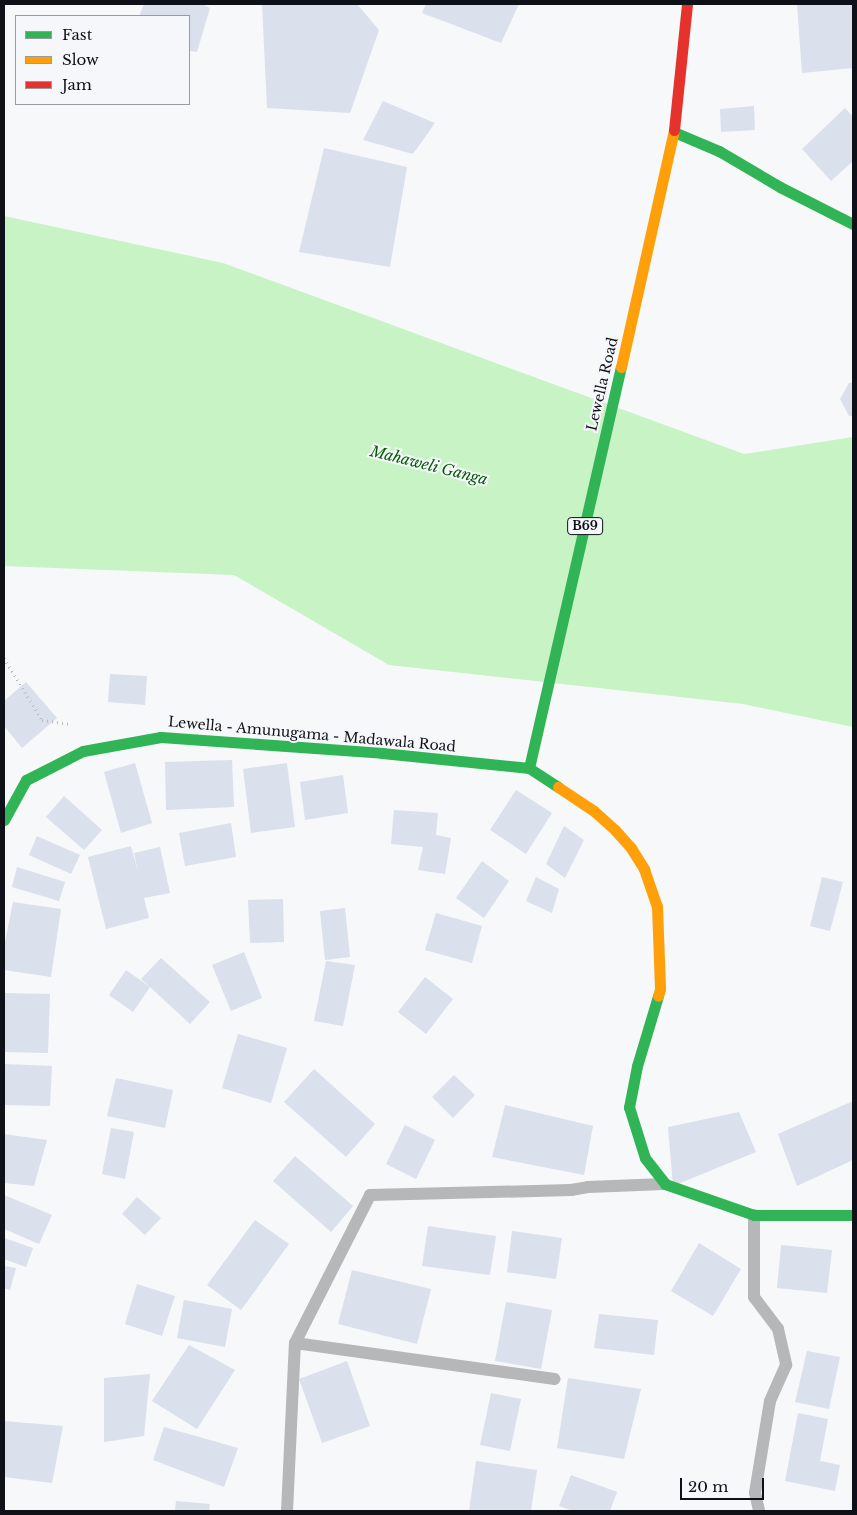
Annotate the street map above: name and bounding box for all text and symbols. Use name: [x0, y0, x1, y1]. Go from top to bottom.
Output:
legend: [15, 15, 190, 105]
text: Fast: [62, 25, 92, 44]
text: Slow: [62, 50, 99, 69]
text: Jam: [62, 75, 92, 94]
street label: Lewella Road: [583, 335, 621, 433]
water label: Mahaweli Ganga: [368, 442, 490, 488]
road number: B69: [566, 516, 604, 536]
street label: Lewella - Amunugama - Madawala Road: [167, 713, 457, 755]
scale bar: [682, 1468, 766, 1500]
text: 20 m: [688, 1477, 728, 1496]

